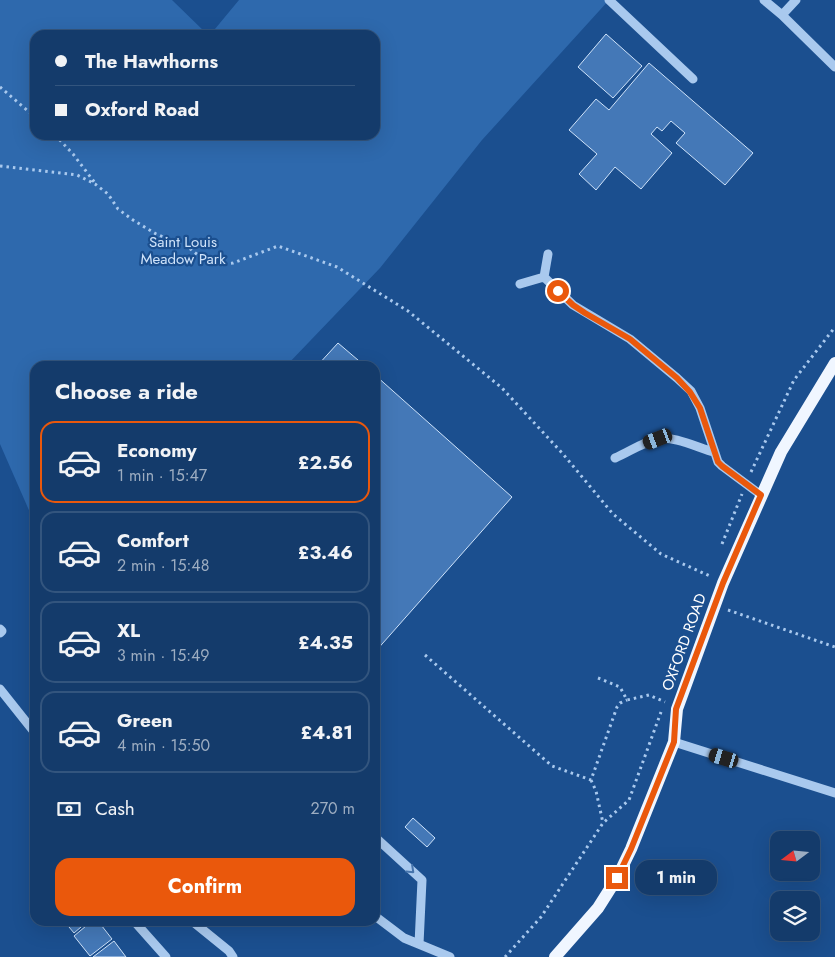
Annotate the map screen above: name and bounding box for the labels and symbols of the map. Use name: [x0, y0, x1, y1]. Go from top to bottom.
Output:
park label: Saint Louis Meadow Park: [140, 231, 226, 270]
route start: [547, 280, 569, 302]
car: [641, 427, 674, 451]
street label: OXFORD ROAD: [656, 590, 712, 694]
car: [707, 746, 740, 770]
north arrow: [770, 831, 820, 881]
callout: 1 min: [634, 860, 717, 896]
one-way arrow: [405, 864, 414, 873]
route end: [606, 867, 628, 889]

